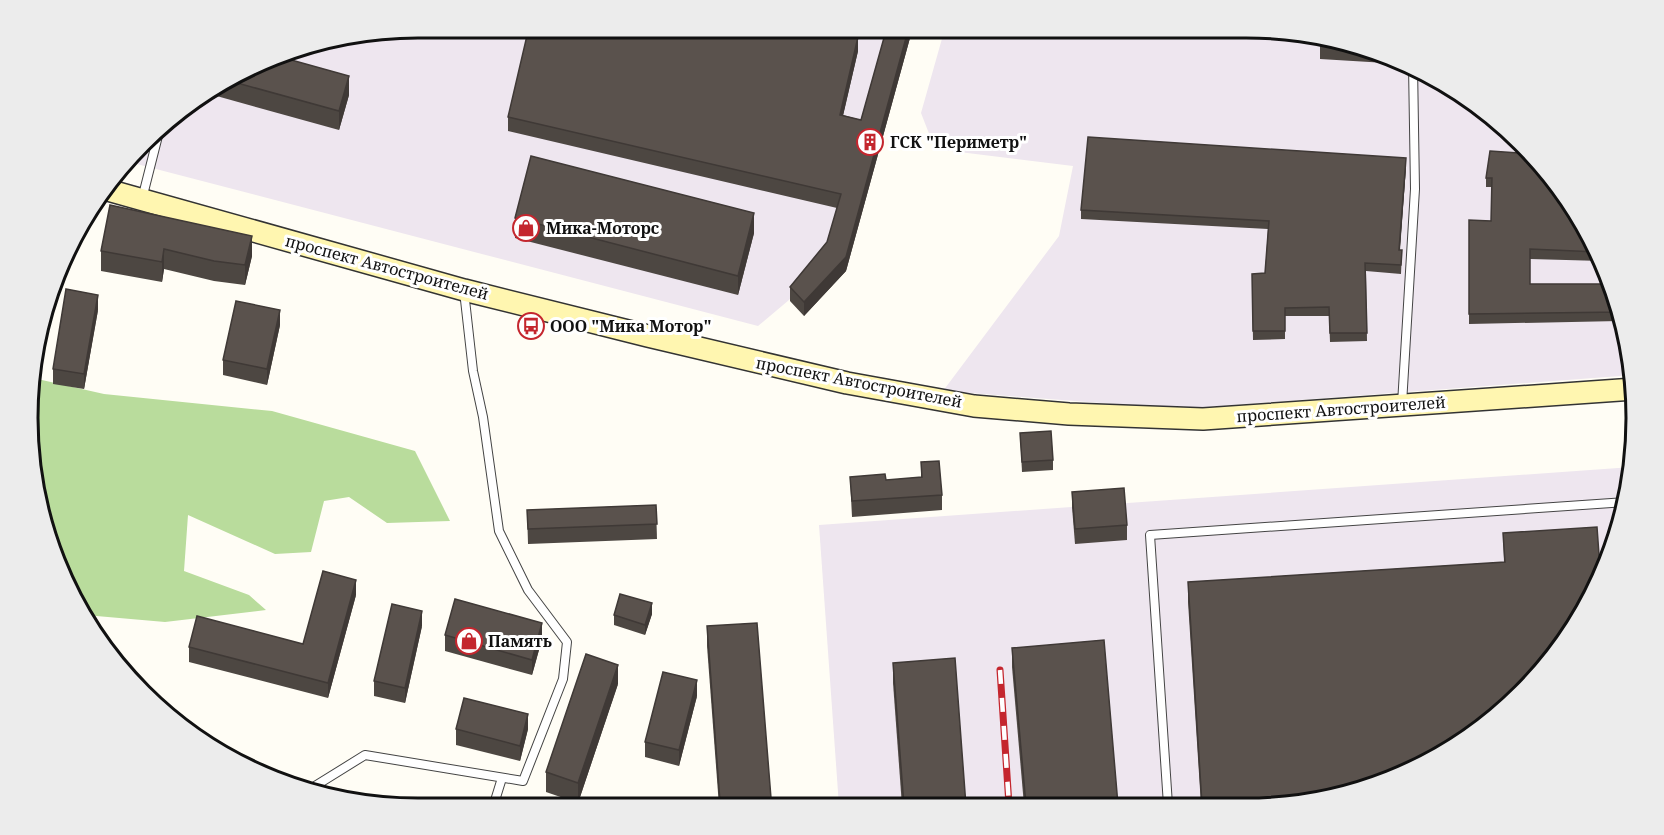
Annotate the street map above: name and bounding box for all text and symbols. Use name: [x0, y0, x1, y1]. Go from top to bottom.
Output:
building icon: ГСК "Периметр": [855, 127, 885, 157]
place label: ГСК "Периметр": [890, 131, 1027, 153]
shop icon: Мика-Моторс: [511, 213, 541, 243]
place label: Мика-Моторс: [546, 217, 659, 239]
street label: проспект Автостроителей: [283, 229, 491, 305]
bus stop icon: ООО "Мика Мотор": [516, 311, 546, 341]
place label: ООО "Мика Мотор": [550, 315, 712, 337]
street label: проспект Автостроителей: [754, 351, 964, 413]
street label: проспект Автостроителей: [1236, 391, 1447, 427]
shop icon: Память: [454, 626, 484, 656]
place label: Память: [488, 630, 552, 652]

